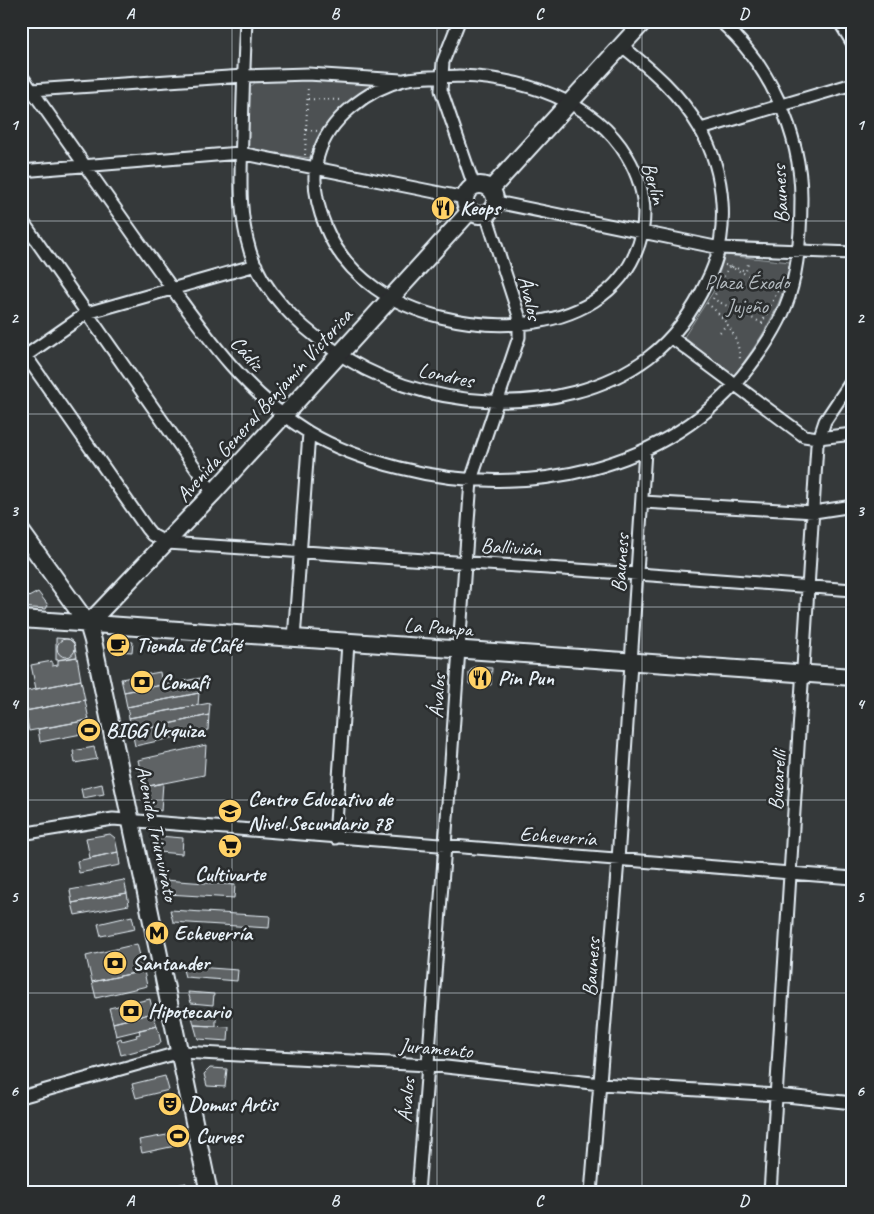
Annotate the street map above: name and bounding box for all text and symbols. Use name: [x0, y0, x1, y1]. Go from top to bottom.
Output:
text: A: [126, 4, 136, 24]
text: B: [331, 4, 341, 24]
text: C: [535, 4, 545, 24]
text: D: [739, 4, 750, 24]
text: 1: [10, 115, 19, 135]
text: 1: [856, 115, 865, 135]
street label: Berlín: [636, 159, 672, 207]
street label: Bauness: [765, 162, 795, 224]
restaurant icon: Keops: [430, 195, 456, 221]
place label: Keops: [460, 195, 502, 221]
park label: Plaza Éxodo Jujeño: [705, 269, 792, 319]
street label: Ávalos: [512, 273, 548, 324]
street label: Avenida General Benjamín Victorica: [170, 301, 359, 507]
text: 2: [10, 308, 19, 328]
text: 2: [856, 308, 865, 328]
street label: Cádiz: [225, 330, 271, 378]
street label: Londres: [416, 357, 478, 394]
text: 3: [10, 501, 19, 521]
text: 3: [856, 501, 865, 521]
street label: Bauness: [605, 531, 635, 593]
street label: Ballivián: [480, 532, 543, 562]
street label: La Pampa: [403, 612, 475, 643]
cafe icon: Tienda de Café: [105, 632, 131, 658]
place label: Tienda de Café: [136, 632, 244, 658]
restaurant icon: Pin Pun: [467, 665, 493, 691]
place label: Pin Pun: [498, 665, 554, 691]
bank icon: Comafi: [129, 669, 155, 695]
place label: Comafi: [160, 669, 211, 695]
street label: Ávalos: [422, 671, 452, 719]
text: 4: [10, 694, 19, 714]
text: 4: [856, 694, 865, 714]
sports icon: BIGG Urquiza: [76, 717, 102, 743]
place label: BIGG Urquiza: [106, 717, 207, 743]
street label: Bucarelli: [762, 746, 792, 811]
street label: Avenida Triunvirato: [130, 763, 185, 906]
place label: Centro Educativo de Nivel Secundario 78: [248, 786, 394, 836]
school or university icon: Centro Educativo de Nivel Secundario 78: [217, 798, 243, 824]
street label: Echeverría: [519, 820, 599, 852]
supermarket icon: Cultivarte: [217, 833, 243, 859]
place label: Cultivarte: [195, 861, 267, 887]
text: 5: [11, 887, 20, 907]
text: 5: [857, 887, 866, 907]
metro station icon: Echeverría: [144, 920, 170, 946]
place label: Echeverría: [174, 920, 254, 946]
street label: Bauness: [576, 935, 606, 997]
bank icon: Santander: [102, 950, 128, 976]
place label: Santander: [132, 950, 212, 976]
bank icon: Hipotecario: [118, 998, 144, 1024]
place label: Hipotecario: [148, 998, 232, 1024]
street label: Juramento: [397, 1032, 475, 1064]
street label: Ávalos: [391, 1075, 421, 1123]
text: 6: [10, 1081, 19, 1101]
text: 6: [856, 1081, 865, 1101]
theatre icon: Domus Artis: [157, 1091, 183, 1117]
place label: Domus Artis: [188, 1091, 280, 1117]
sports icon: Curves: [165, 1123, 191, 1149]
place label: Curves: [196, 1123, 245, 1149]
text: A: [126, 1191, 136, 1211]
text: B: [331, 1191, 341, 1211]
text: C: [535, 1191, 545, 1211]
text: D: [739, 1191, 750, 1211]

